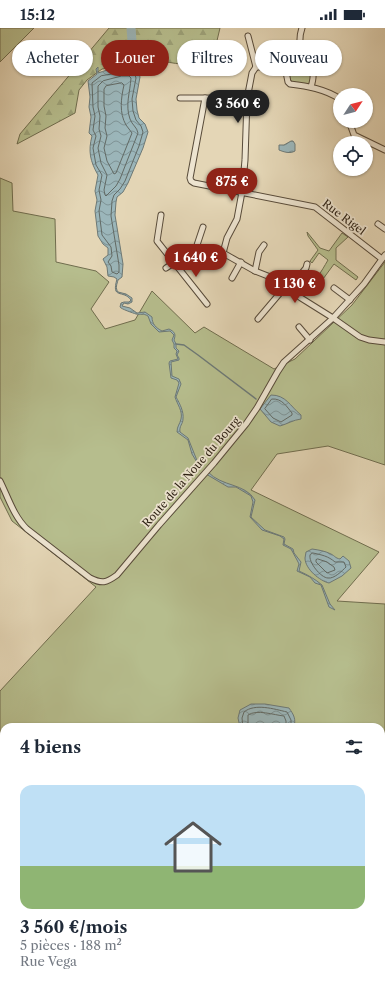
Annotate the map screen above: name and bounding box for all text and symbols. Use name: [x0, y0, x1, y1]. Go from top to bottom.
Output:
text: 15:12: [20, 5, 55, 24]
chip: Acheter: [12, 40, 93, 76]
chip: Louer: [101, 40, 169, 76]
chip: Filtres: [177, 40, 247, 76]
chip: Nouveau: [255, 40, 342, 76]
north arrow: [333, 88, 373, 128]
map controls: [333, 88, 373, 176]
pin: 3 560 €: [201, 90, 275, 124]
text: 3 560 €: [215, 95, 261, 111]
button: locate: [333, 136, 373, 176]
pin: 875 €: [204, 168, 260, 202]
text: 875 €: [215, 173, 249, 189]
street label: Rue Rigel: [320, 196, 369, 238]
pin: 1 640 €: [159, 244, 233, 278]
text: 1 640 €: [174, 249, 218, 265]
pin: 1 130 €: [258, 270, 332, 304]
text: 1 130 €: [274, 275, 316, 291]
street label: Route de la Noue du Bourg: [139, 414, 243, 530]
icon: filters: [343, 736, 365, 758]
text: 4 biens: [20, 737, 81, 757]
icon: home: [157, 811, 229, 883]
text: 3 560 €/mois: [20, 917, 127, 937]
text: 5 pièces · 188 m²: [20, 937, 122, 953]
text: Rue Vega: [20, 953, 77, 969]

